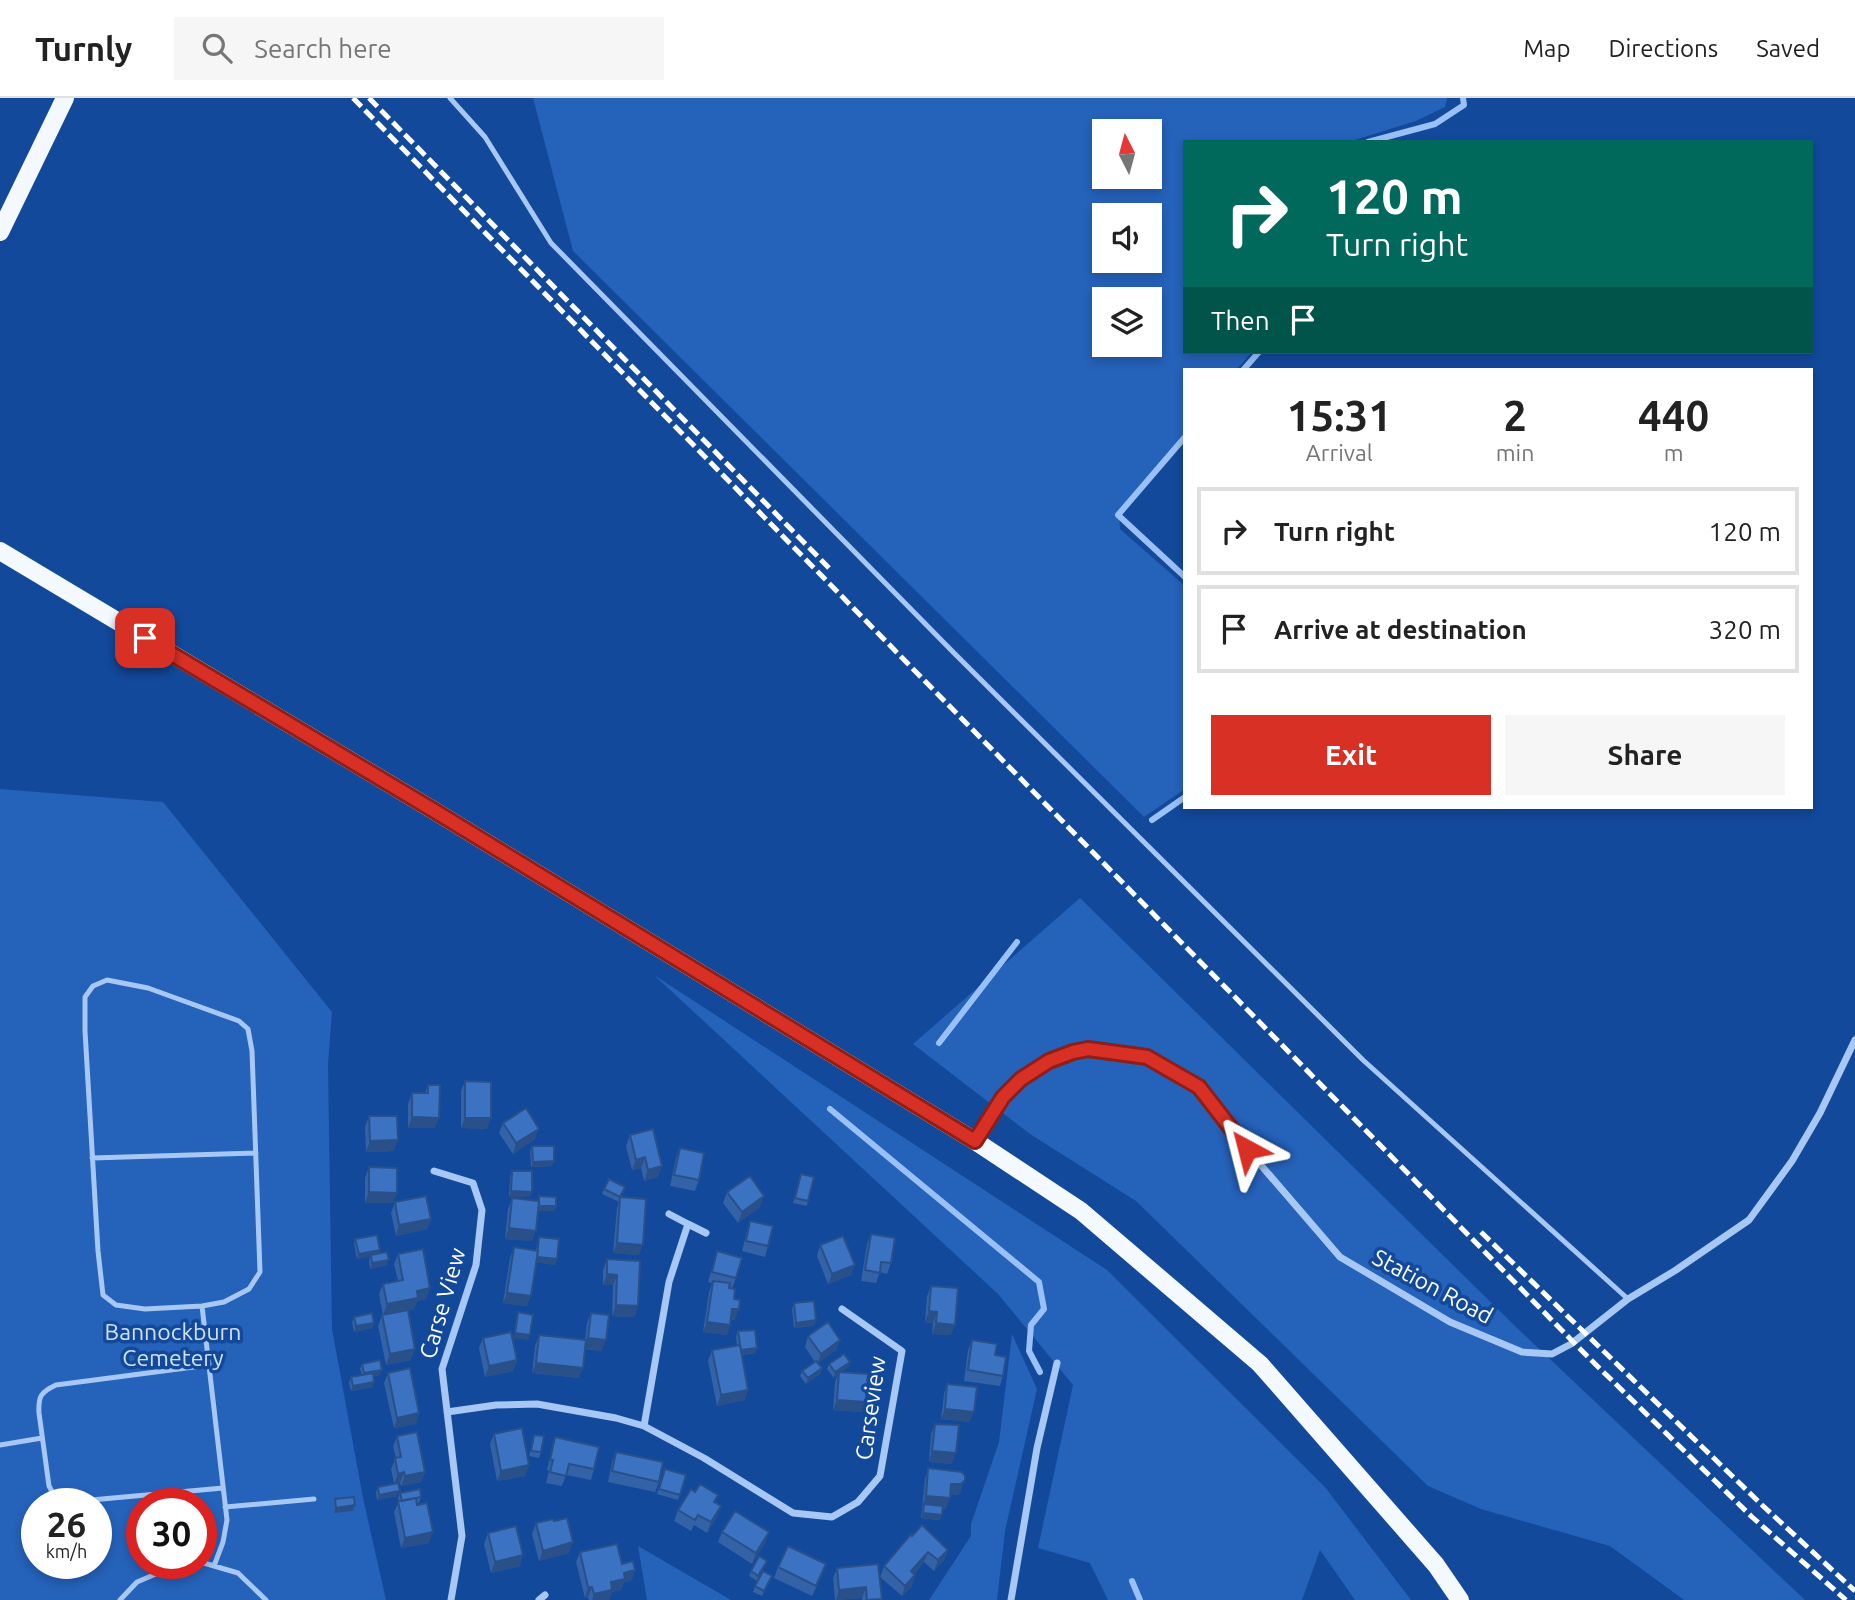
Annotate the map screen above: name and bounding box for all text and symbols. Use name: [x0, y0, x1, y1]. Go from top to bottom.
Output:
search box: [174, 17, 664, 80]
icon: search: [198, 29, 236, 67]
text: Turnly: [35, 30, 132, 67]
text: Search here: [254, 34, 392, 63]
text: Map: [1523, 35, 1570, 62]
text: Directions: [1608, 35, 1718, 62]
text: Saved: [1756, 35, 1820, 62]
north arrow: [1092, 119, 1162, 189]
map controls: [1092, 119, 1162, 357]
icon: right: [1211, 168, 1302, 259]
text: 120 m: [1326, 168, 1463, 223]
button: sound: [1092, 203, 1162, 273]
text: Turn right: [1326, 226, 1468, 262]
button: layers: [1092, 287, 1162, 357]
icon: arrive: [1284, 301, 1322, 339]
text: Then: [1211, 306, 1270, 335]
text: 15:31: [1287, 392, 1392, 439]
text: 2: [1503, 392, 1527, 439]
text: 440: [1638, 392, 1709, 439]
text: Arrival: [1306, 440, 1373, 465]
text: min: [1496, 440, 1534, 465]
text: m: [1664, 440, 1684, 465]
icon: right: [1215, 512, 1253, 550]
text: Turn right: [1274, 517, 1395, 546]
text: 120 m: [1709, 517, 1781, 546]
pin: [115, 608, 175, 668]
icon: arrive: [1215, 610, 1253, 648]
text: Arrive at destination: [1274, 615, 1527, 644]
text: 320 m: [1709, 615, 1781, 644]
icon: arrive: [126, 619, 164, 657]
button: Exit: [1211, 715, 1491, 795]
button: Share: [1505, 715, 1785, 795]
position arrow: [1210, 1112, 1284, 1186]
street label: Station Road: [1369, 1244, 1497, 1328]
street label: Carse View: [414, 1245, 470, 1361]
park label: Bannockburn Cemetery: [105, 1319, 241, 1370]
street label: Carseview: [850, 1354, 890, 1462]
speed limit sign: 30: [126, 1488, 217, 1579]
text: 26: [47, 1504, 86, 1544]
text: km/h: [46, 1541, 87, 1561]

